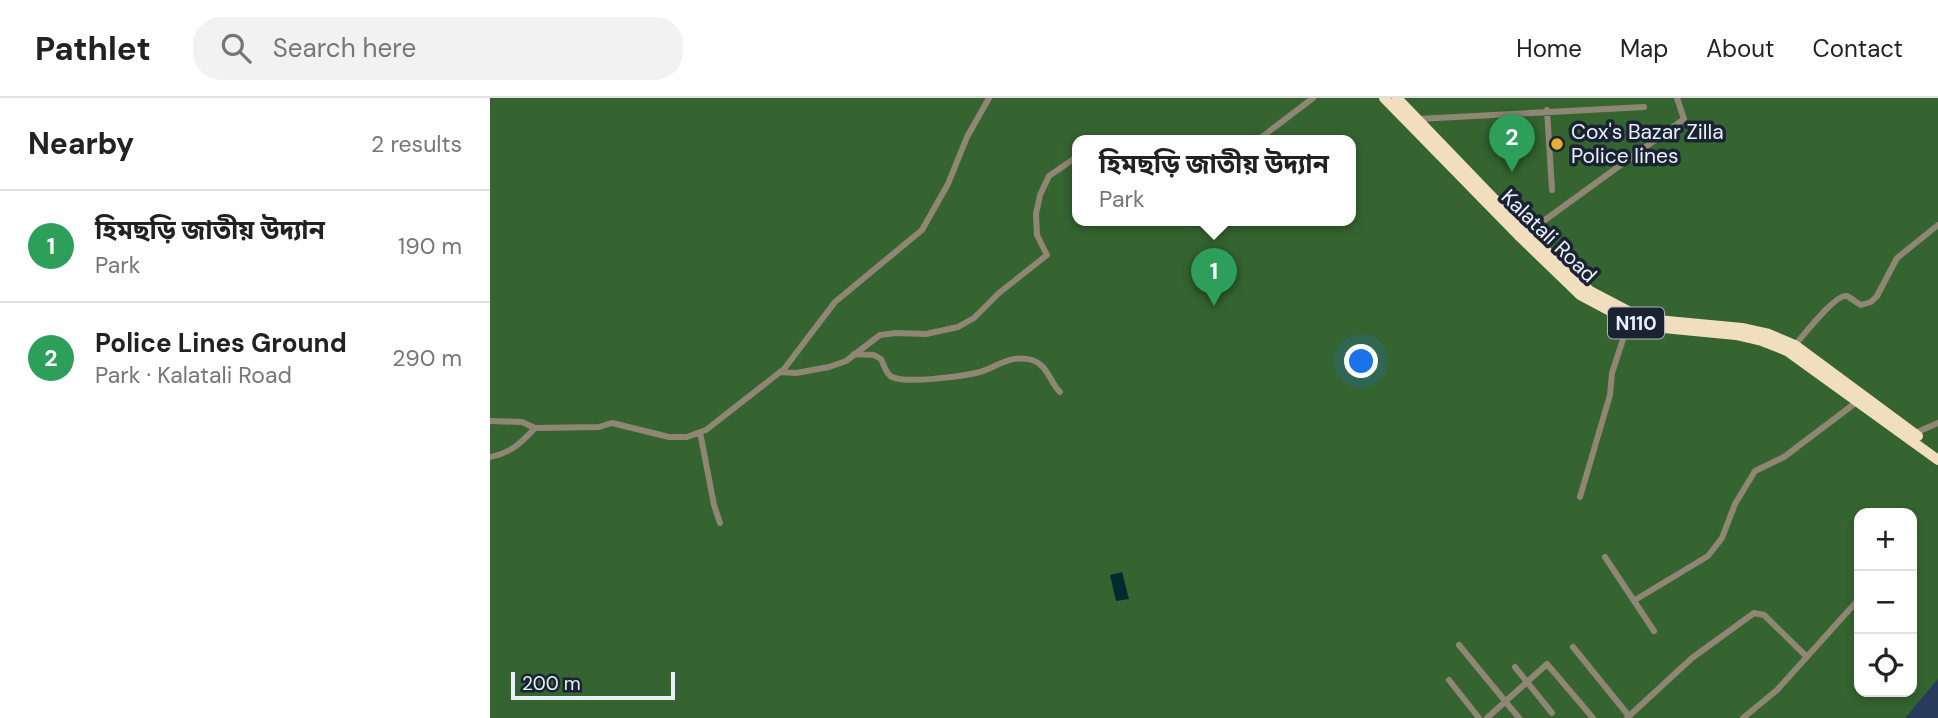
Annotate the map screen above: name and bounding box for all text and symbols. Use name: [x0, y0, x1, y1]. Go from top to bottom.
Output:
search box: [193, 17, 683, 80]
text: Pathlet: [35, 27, 151, 70]
icon: search: [217, 29, 255, 67]
text: Search here: [273, 31, 416, 65]
text: Home: [1516, 33, 1582, 64]
text: Map: [1620, 33, 1668, 64]
text: About: [1706, 33, 1775, 64]
text: Contact: [1813, 33, 1903, 64]
pin: 2: [1489, 114, 1535, 172]
place label: Cox's Bazar Zilla Police lines: [1571, 118, 1724, 170]
text: Nearby: [28, 124, 134, 163]
text: 2 results: [371, 129, 462, 159]
popup: [1072, 135, 1356, 226]
marker: Cox's Bazar Zilla Police lines: [1549, 136, 1565, 152]
text: হিমছড়ি জাতীয় উদ্যান: [1099, 147, 1329, 181]
street label: Kalatali Road: [1495, 183, 1603, 289]
text: Park: [1099, 184, 1145, 214]
text: হিমছড়ি জাতীয় উদ্যান: [95, 213, 325, 247]
text: 1: [47, 231, 55, 261]
text: 190 m: [398, 231, 462, 261]
pin: 1: [1191, 248, 1237, 306]
text: Park: [95, 250, 140, 280]
road number: N110: [1608, 308, 1664, 339]
text: Police Lines Ground: [95, 326, 347, 360]
text: 2: [44, 343, 58, 373]
text: 290 m: [392, 343, 462, 373]
your location: [1344, 344, 1378, 378]
text: Park · Kalatali Road: [95, 360, 292, 390]
map controls: [1854, 508, 1917, 697]
button: +: [1854, 508, 1917, 571]
button: −: [1854, 571, 1917, 634]
button: locate: [1854, 634, 1917, 697]
scale bar: [511, 669, 676, 701]
text: 200 m: [522, 671, 581, 696]

